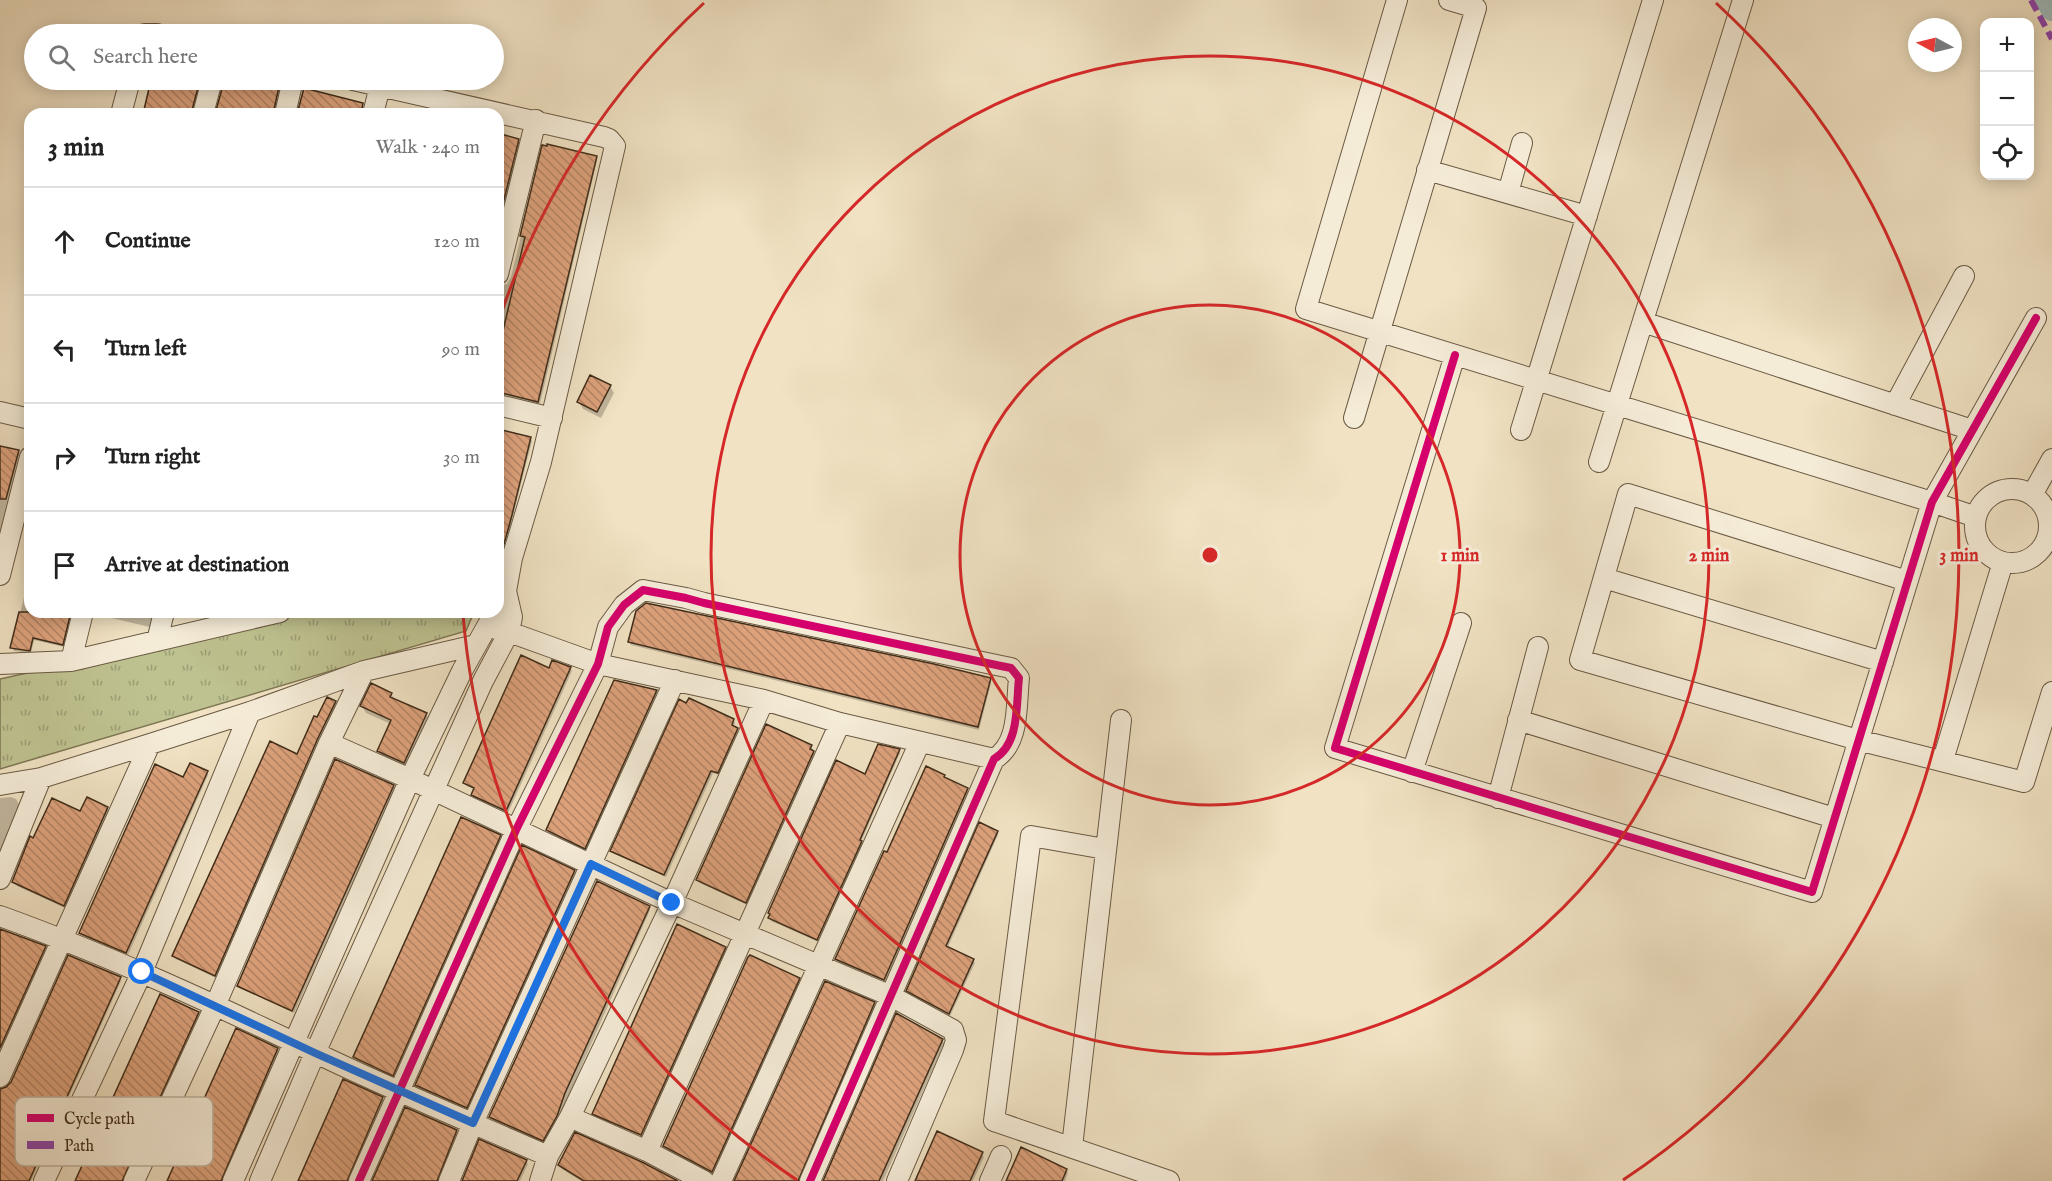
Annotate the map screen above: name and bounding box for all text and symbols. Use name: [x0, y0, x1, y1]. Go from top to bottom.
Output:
north arrow: [1908, 18, 1962, 72]
map controls: [1980, 18, 2034, 180]
button: +: [1980, 18, 2034, 72]
search box: [24, 24, 504, 90]
icon: search: [45, 41, 78, 74]
text: Search here: [93, 43, 198, 71]
button: −: [1980, 72, 2034, 126]
button: locate: [1980, 126, 2034, 180]
text: 3 min: [48, 131, 104, 164]
text: Walk · 240 m: [375, 135, 480, 160]
icon: ahead: [48, 225, 81, 258]
text: Continue: [105, 227, 191, 255]
text: 120 m: [434, 229, 480, 254]
icon: left: [48, 333, 81, 366]
text: Turn left: [105, 335, 187, 363]
text: 90 m: [442, 337, 480, 362]
icon: right: [48, 441, 81, 474]
text: Turn right: [105, 443, 200, 471]
text: 30 m: [443, 445, 480, 470]
centre of rings: [1200, 545, 1220, 565]
text: 1 min: [1441, 545, 1480, 568]
text: 2 min: [1689, 545, 1730, 568]
text: 3 min: [1940, 545, 1979, 568]
icon: arrive: [48, 549, 81, 582]
text: Arrive at destination: [105, 551, 289, 579]
route end: [658, 889, 684, 915]
route start: [128, 958, 154, 984]
legend: [15, 1097, 213, 1166]
text: Cycle path: [64, 1110, 135, 1130]
text: Path: [64, 1137, 95, 1157]

